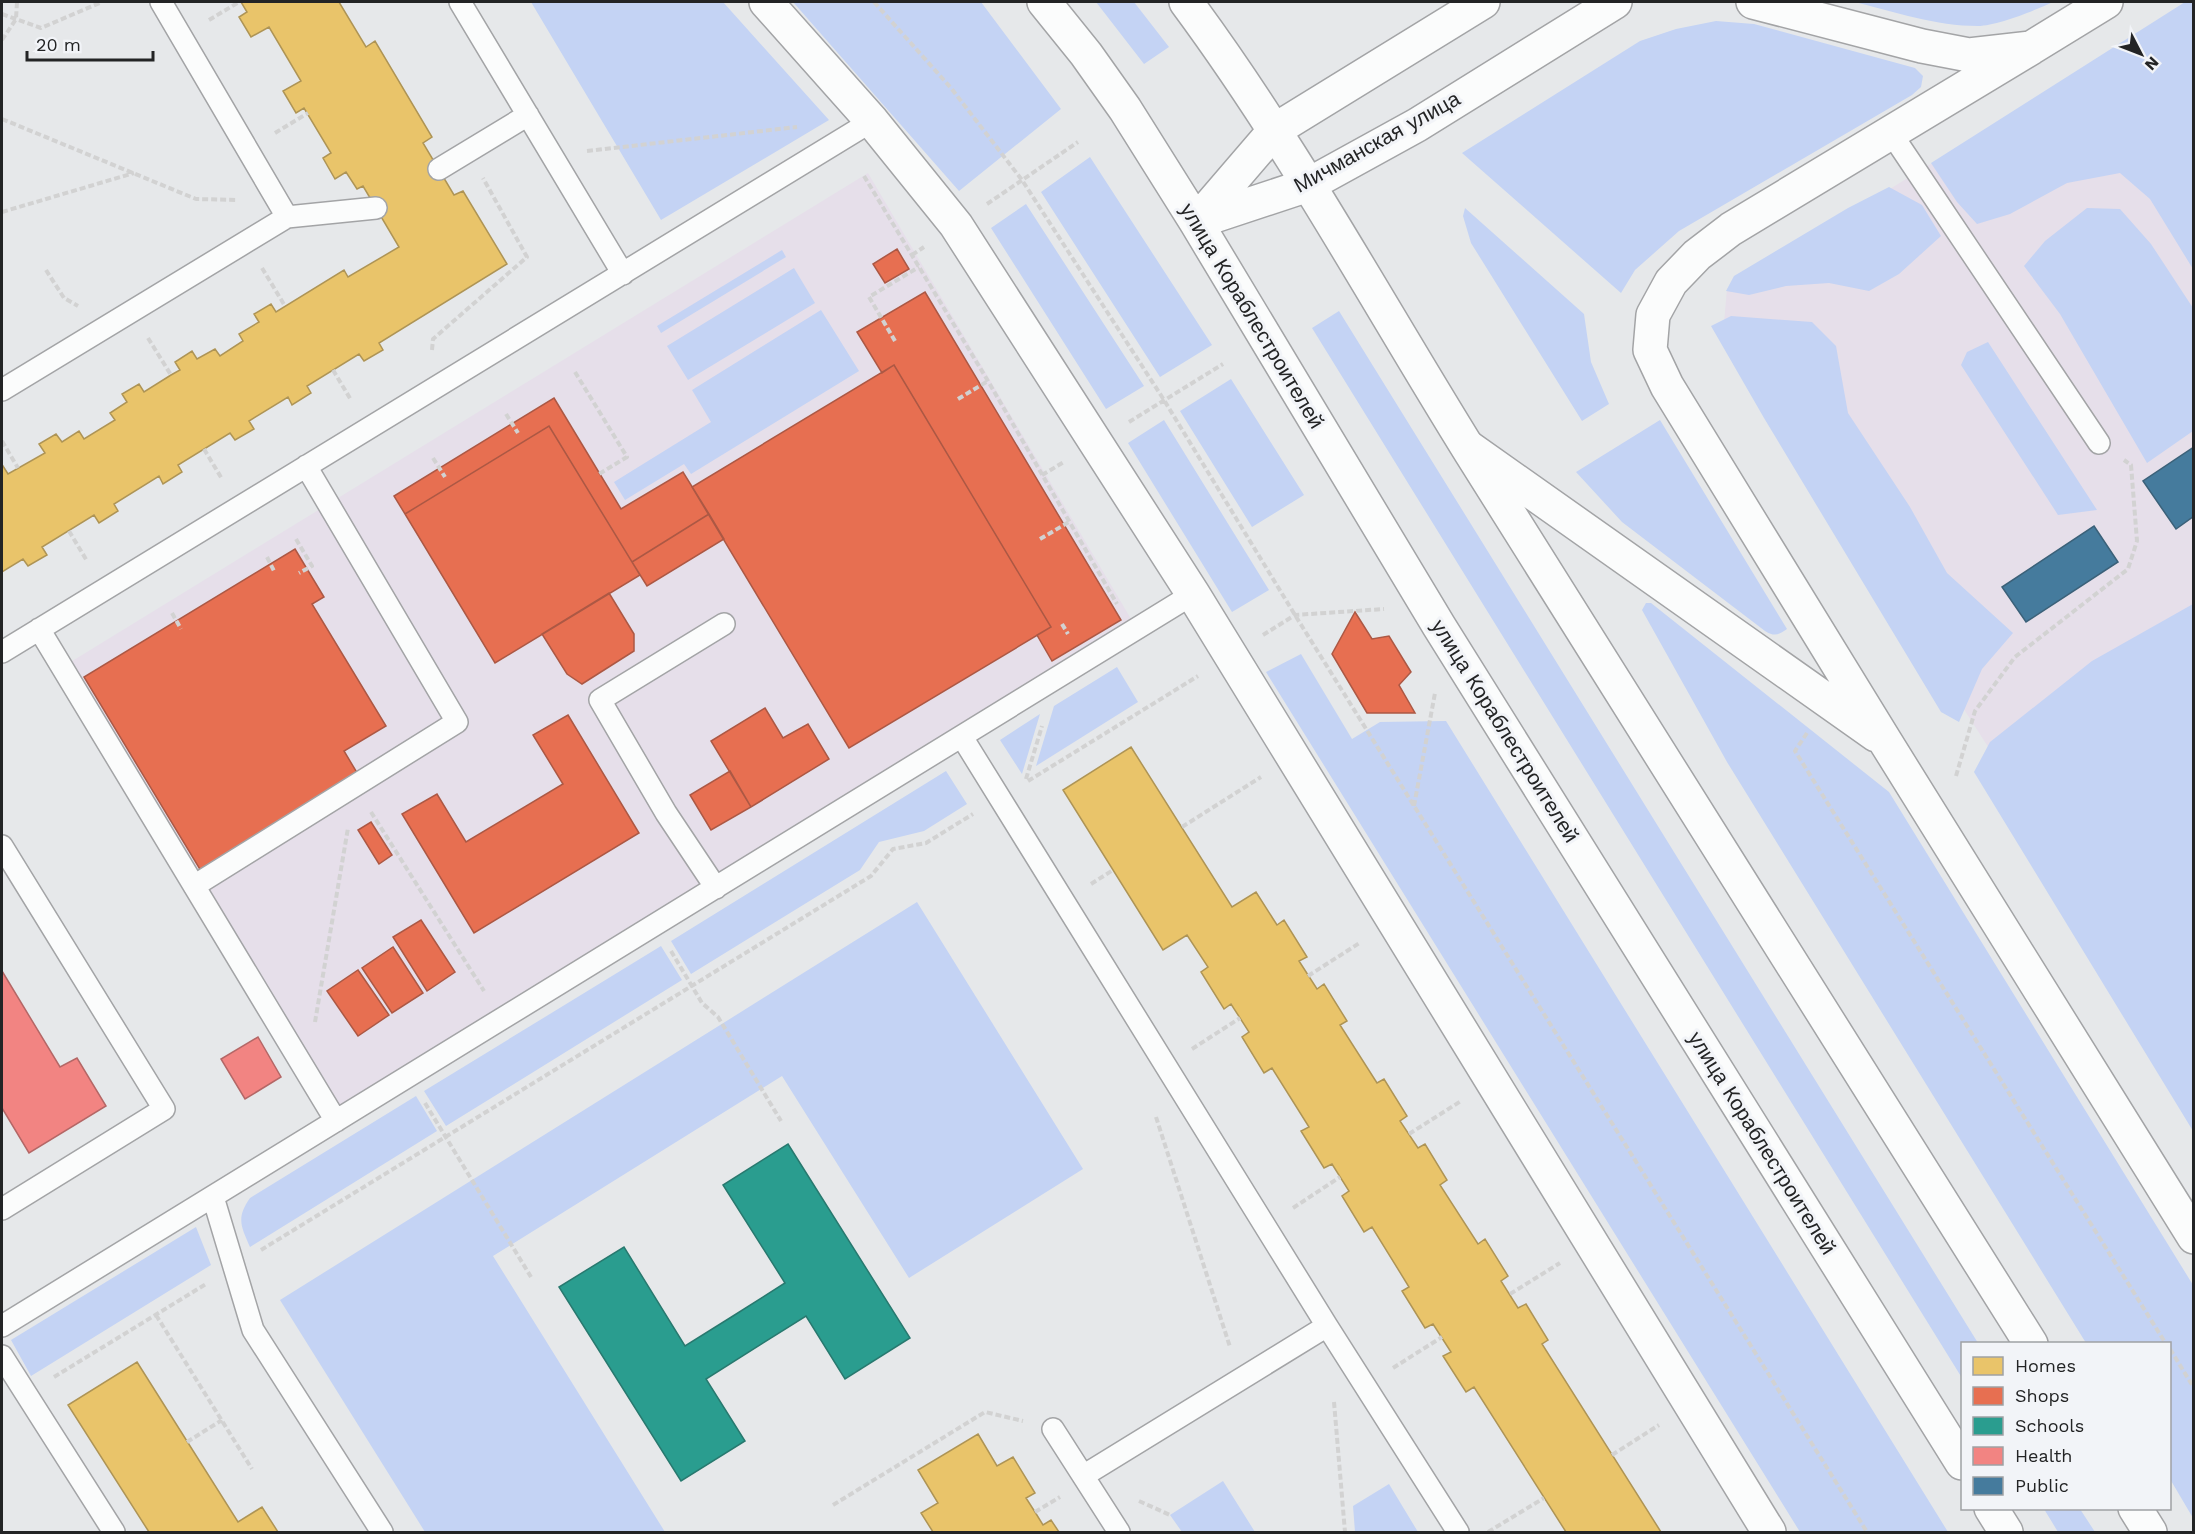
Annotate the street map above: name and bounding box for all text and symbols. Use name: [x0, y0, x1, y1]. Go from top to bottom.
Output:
scale bar: [27, 24, 153, 62]
north arrow: [2111, 24, 2171, 84]
text: 20 m: [36, 34, 81, 55]
text: N: [2141, 53, 2163, 74]
street label: Мичманская улица: [1289, 85, 1464, 198]
street label: улица Кораблестроителей: [1175, 199, 1330, 433]
street label: улица Кораблестроителей: [1426, 615, 1584, 847]
street label: улица Кораблестроителей: [1683, 1027, 1841, 1259]
legend: [1961, 1342, 2171, 1510]
text: Homes: [2015, 1355, 2076, 1376]
text: Shops: [2015, 1385, 2069, 1406]
text: Schools: [2015, 1415, 2084, 1436]
text: Health: [2015, 1445, 2072, 1466]
text: Public: [2015, 1475, 2069, 1496]

